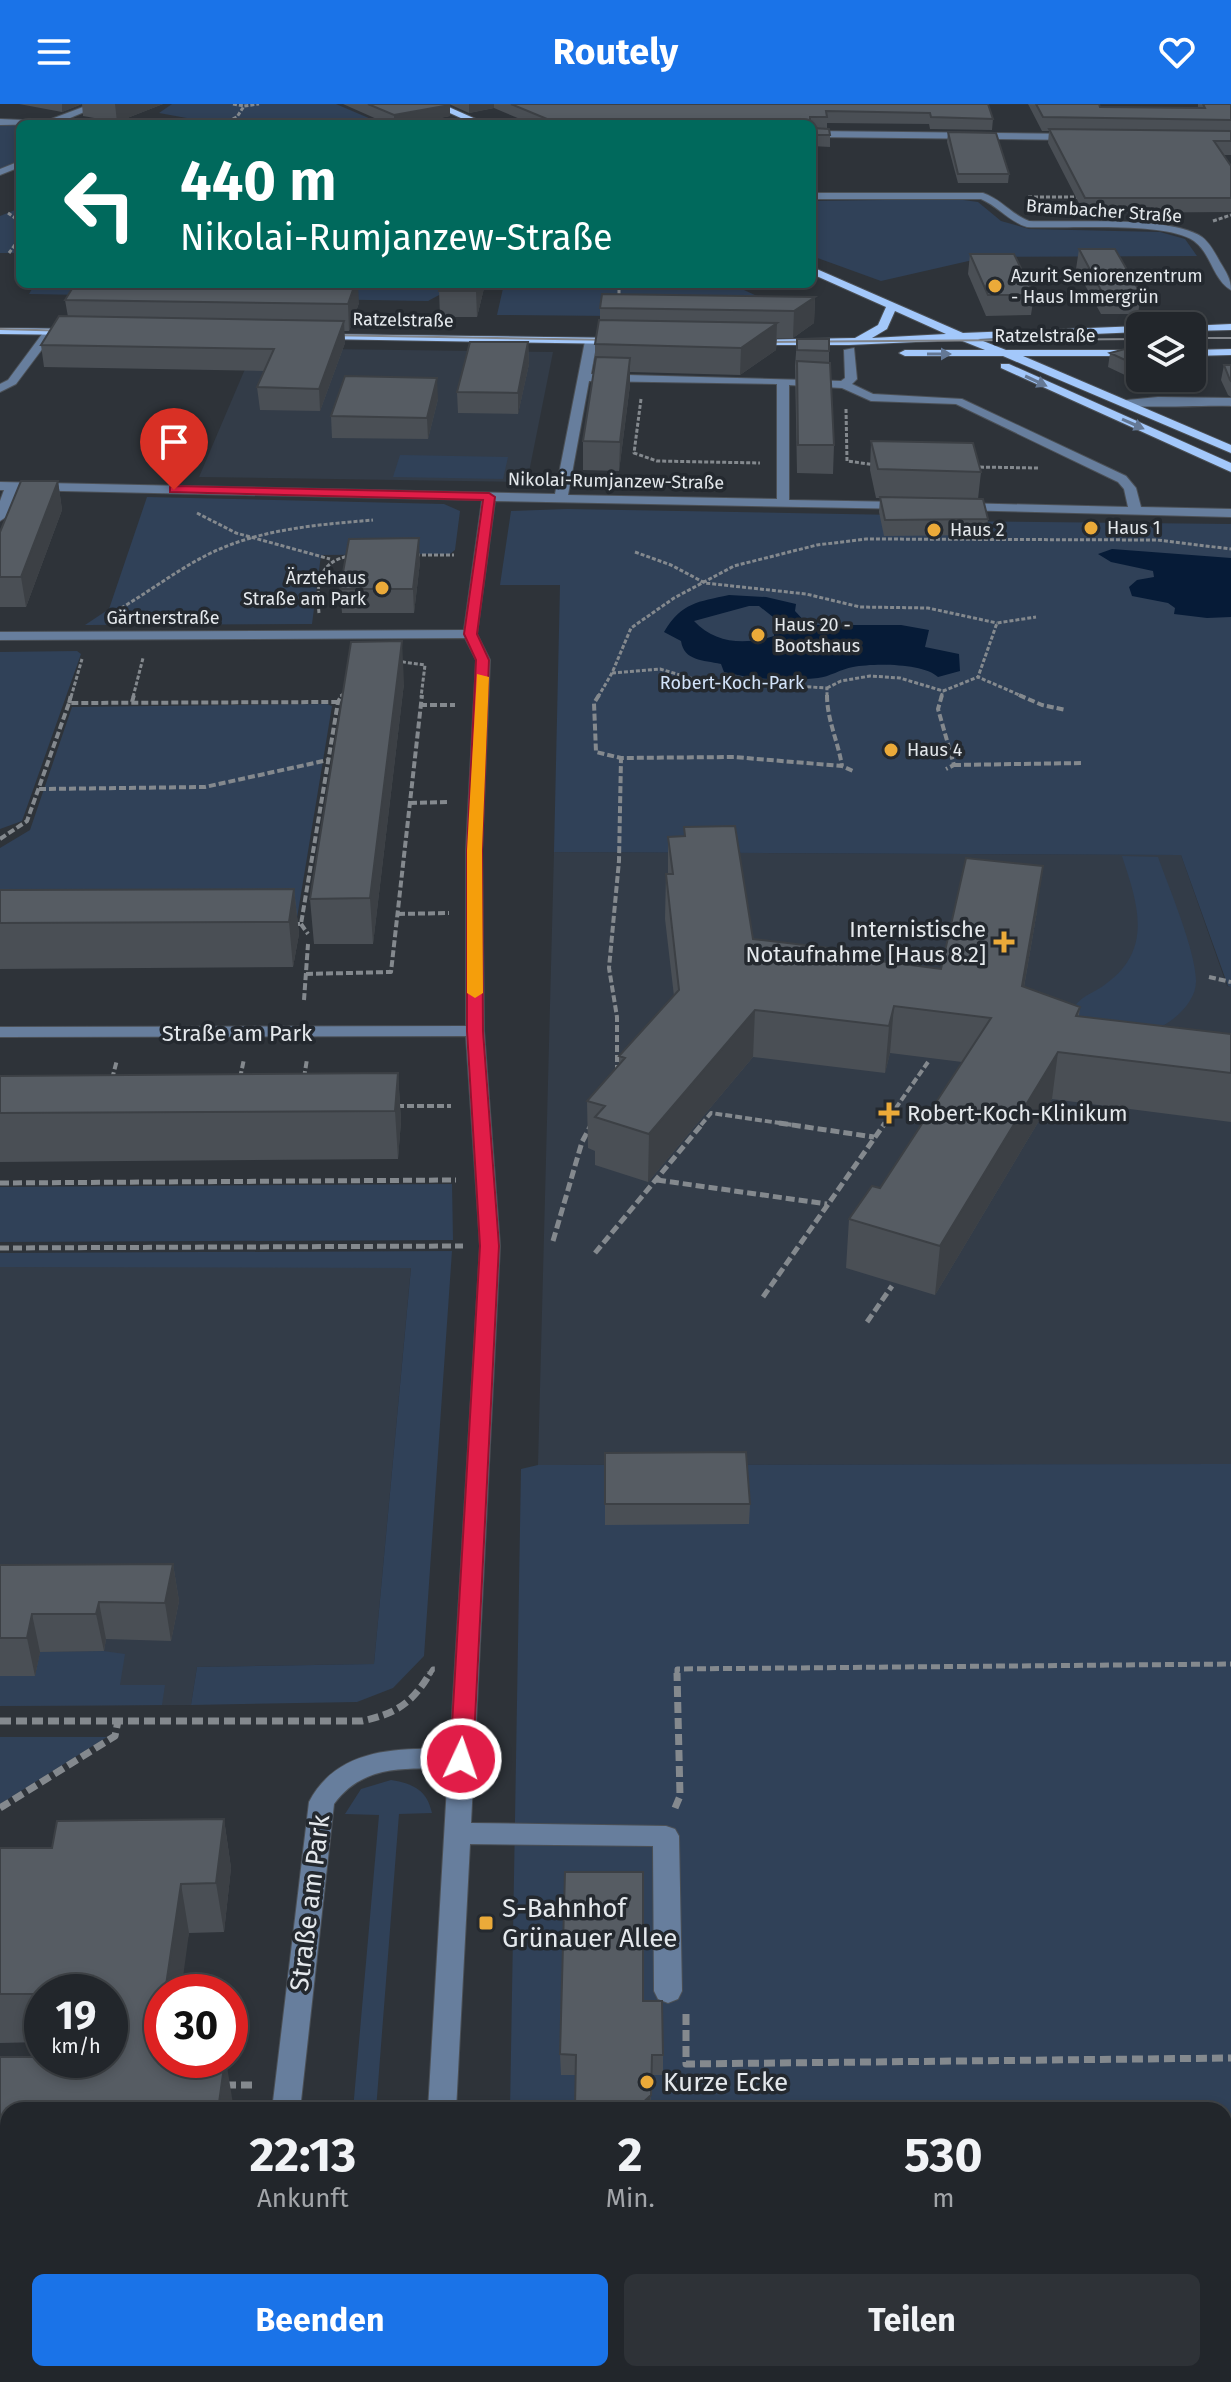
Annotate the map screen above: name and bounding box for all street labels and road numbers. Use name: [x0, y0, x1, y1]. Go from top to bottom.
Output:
street label: Brambacher Straße: [1025, 195, 1183, 227]
street label: Ratzelstraße: [352, 308, 454, 332]
street label: Ratzelstraße: [994, 325, 1096, 347]
street label: Nikolai-Rumjanzew-Straße: [508, 468, 724, 494]
street label: Gärtnerstraße: [106, 607, 220, 629]
street label: Straße am Park: [162, 1020, 313, 1047]
street label: Straße am Park: [284, 1812, 336, 1993]

